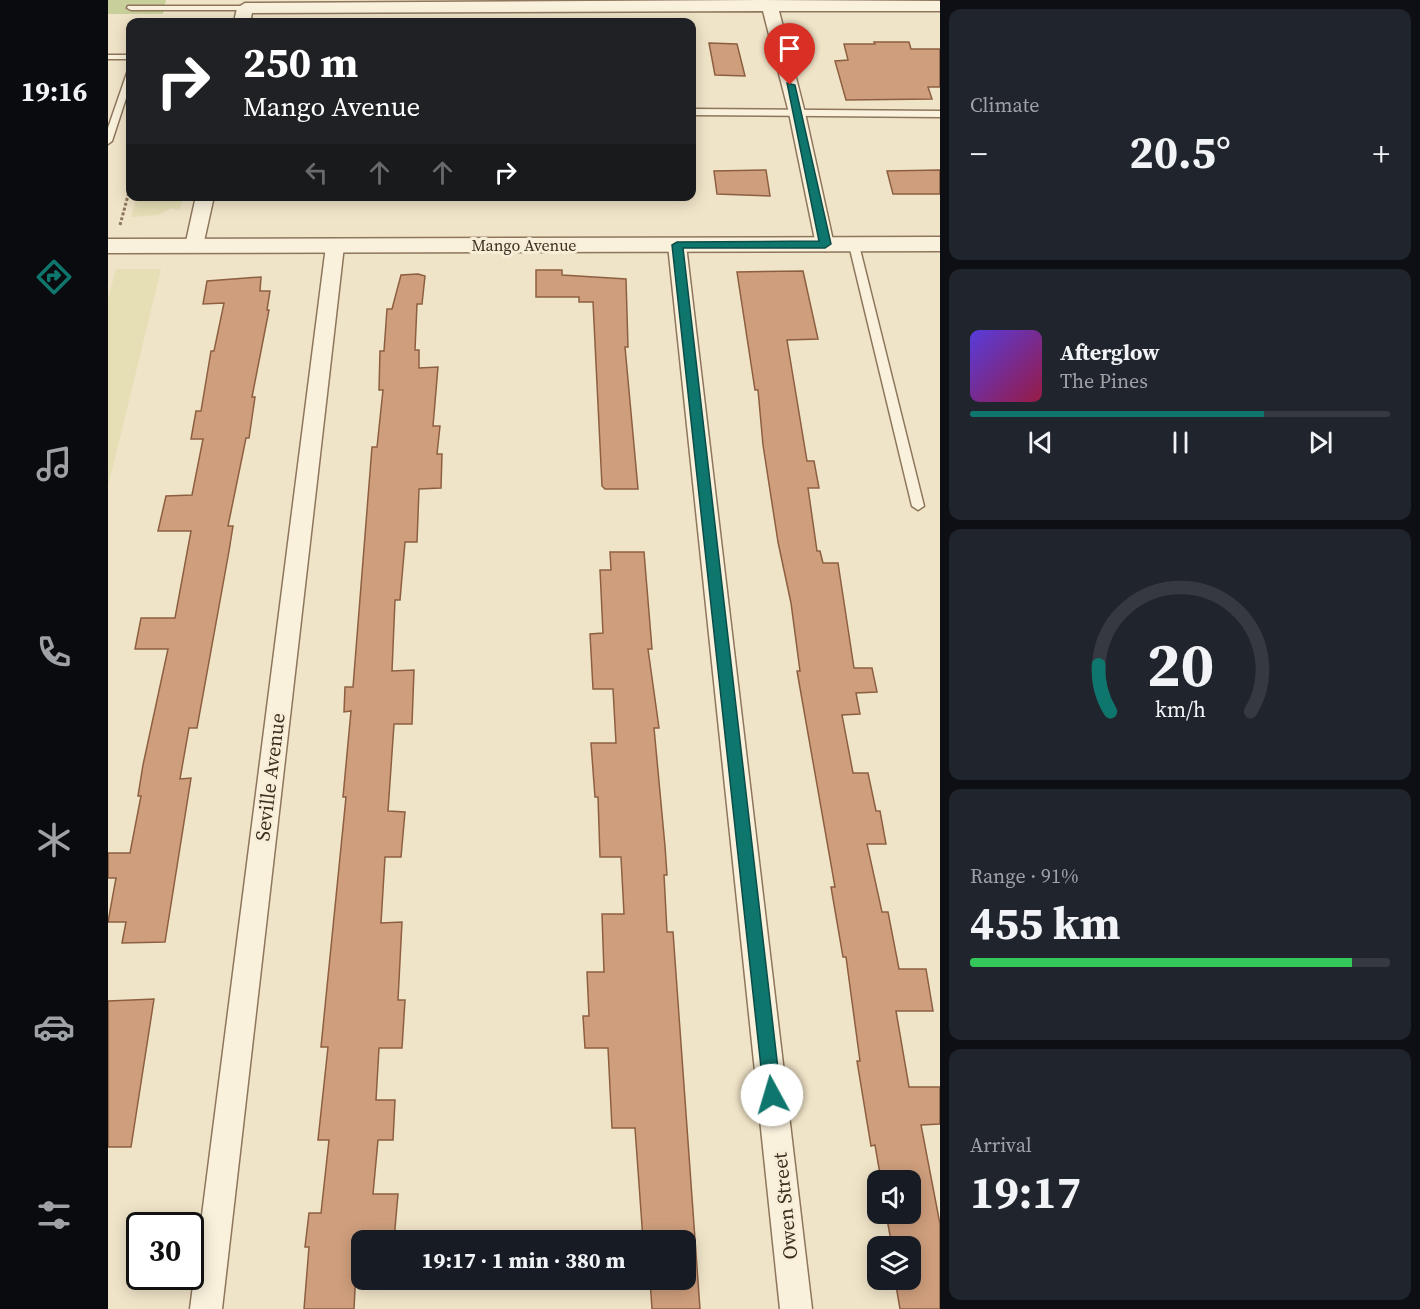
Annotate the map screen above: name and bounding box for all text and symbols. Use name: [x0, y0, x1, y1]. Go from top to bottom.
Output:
pin: [764, 23, 815, 85]
icon: arrive: [773, 32, 806, 65]
text: 250 m: [243, 33, 358, 91]
icon: right: [144, 42, 222, 120]
text: 19:16: [21, 73, 87, 110]
text: Mango Avenue: [243, 88, 420, 125]
text: Climate: [970, 91, 1039, 119]
text: 20.5°: [1129, 121, 1231, 183]
text: −: [970, 131, 988, 176]
text: +: [1373, 131, 1390, 176]
icon: left: [300, 156, 333, 189]
icon: ahead: [363, 156, 396, 189]
icon: ahead: [426, 156, 459, 189]
icon: right: [489, 156, 522, 189]
street label: Mango Avenue: [471, 234, 577, 256]
icon: directions: [33, 256, 75, 298]
text: Afterglow: [1060, 337, 1160, 367]
text: The Pines: [1060, 367, 1148, 395]
icon: previous: [1024, 426, 1057, 459]
icon: pause: [1164, 426, 1197, 459]
icon: next: [1304, 426, 1337, 459]
icon: music: [33, 443, 75, 485]
text: 20: [1146, 621, 1214, 707]
icon: phone: [33, 631, 75, 673]
text: km/h: [1154, 695, 1206, 724]
street label: Seville Avenue: [248, 711, 292, 843]
icon: climate: [33, 819, 75, 861]
text: Range · 91%: [970, 862, 1079, 890]
text: 455 km: [970, 892, 1121, 954]
icon: car: [33, 1006, 75, 1048]
position arrow: [740, 1063, 804, 1127]
text: Arrival: [970, 1131, 1032, 1159]
street label: Owen Street: [765, 1150, 805, 1261]
text: 19:17: [970, 1161, 1081, 1223]
map controls: [867, 1170, 921, 1290]
button: sound: [867, 1170, 921, 1224]
icon: filters: [33, 1194, 75, 1236]
speed limit sign: 30: [126, 1212, 204, 1290]
button: layers: [867, 1236, 921, 1290]
text: 19:17 · 1 min · 380 m: [422, 1245, 625, 1275]

